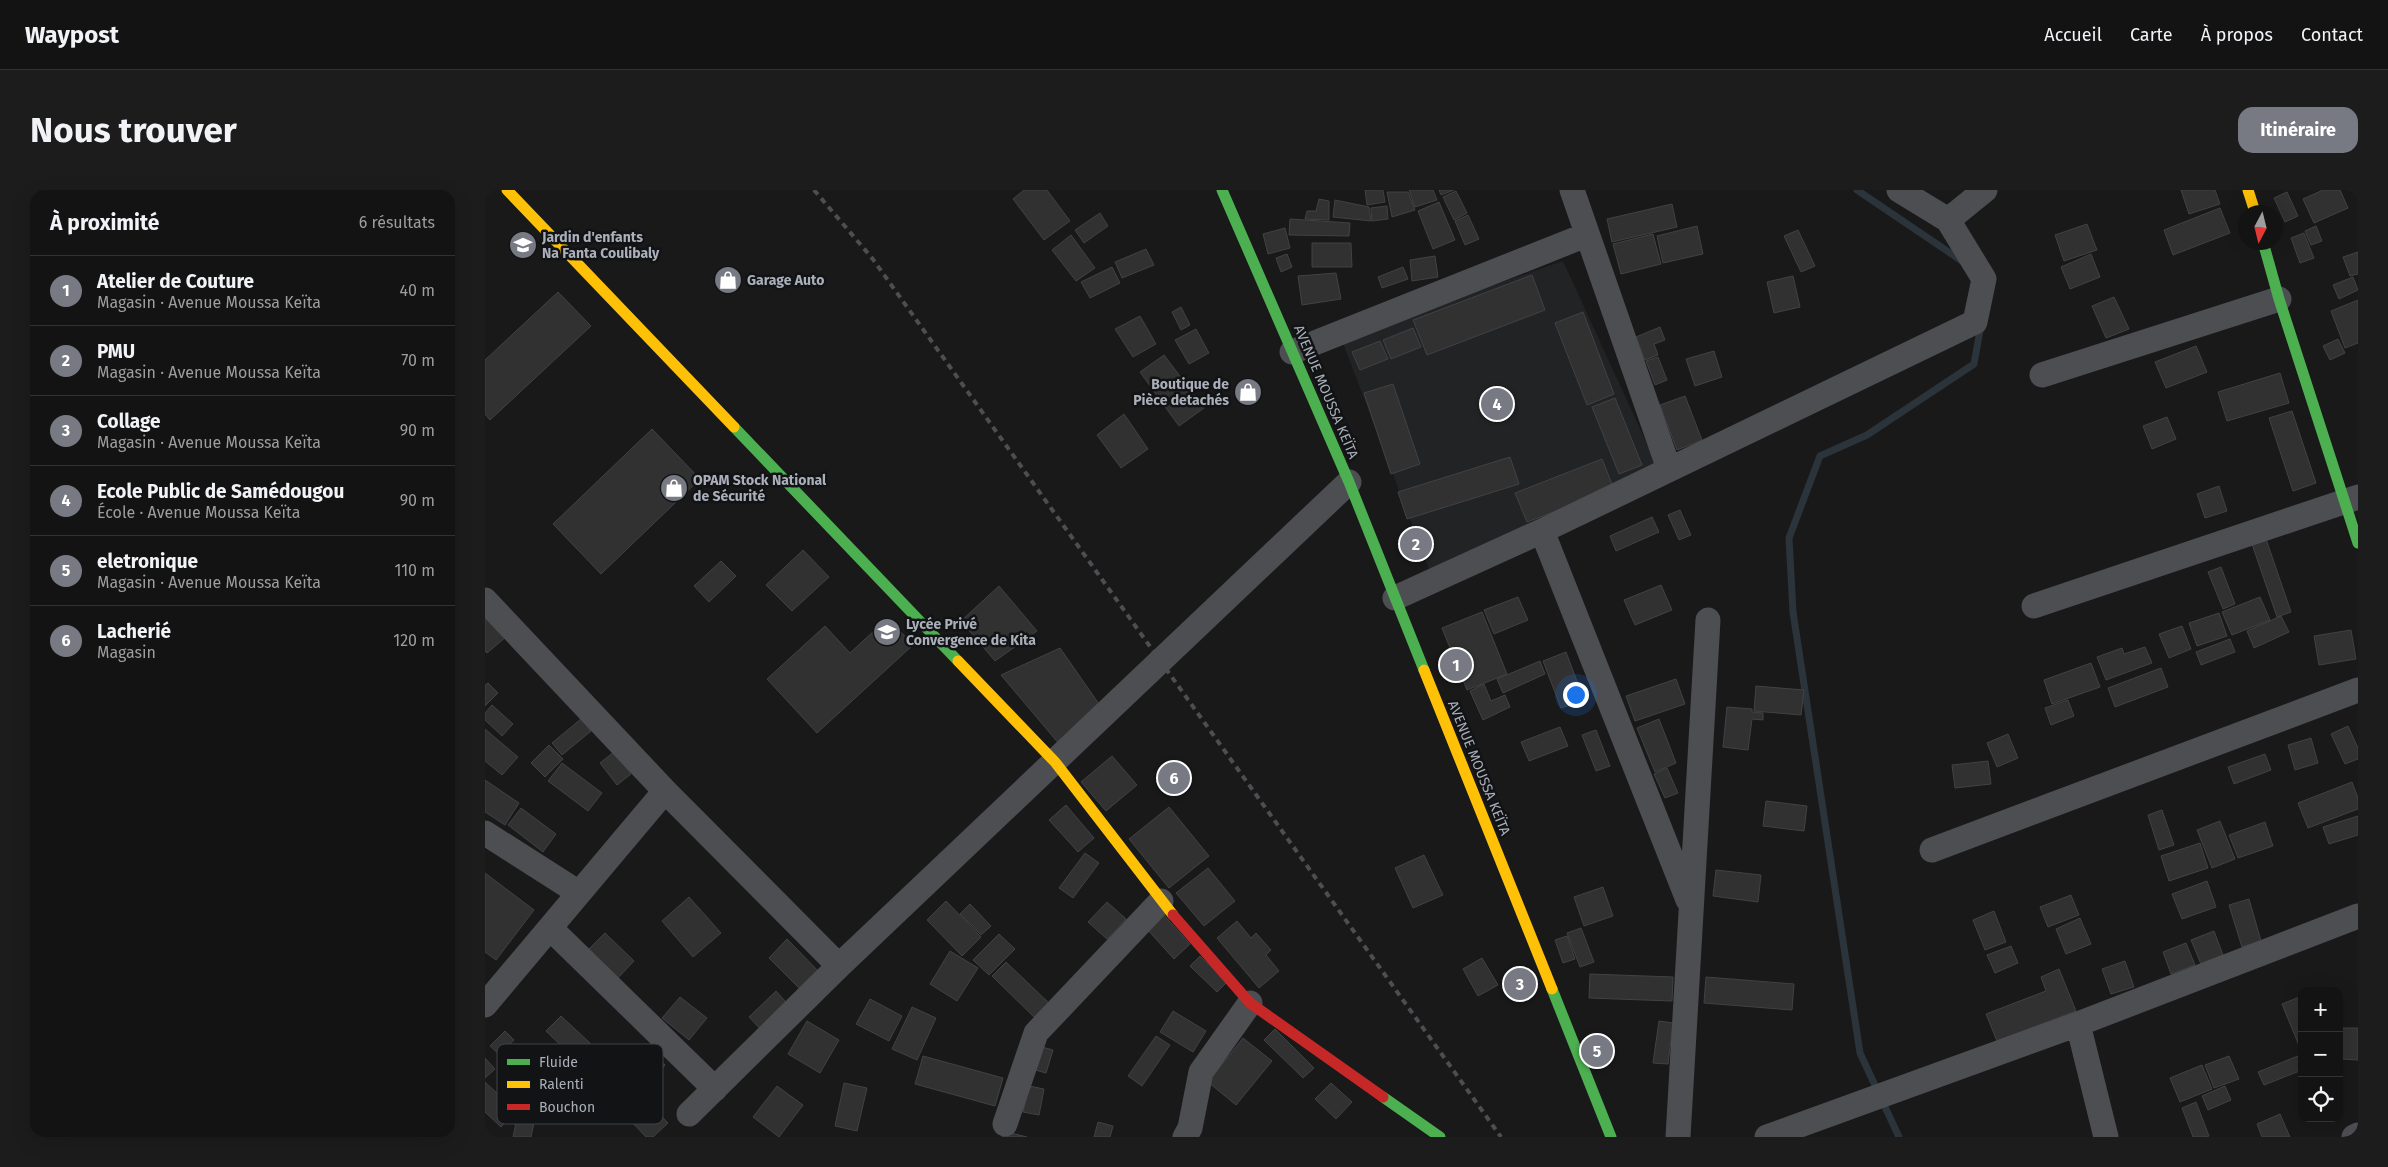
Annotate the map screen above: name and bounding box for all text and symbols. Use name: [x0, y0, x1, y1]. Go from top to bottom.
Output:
text: Waypost: [25, 21, 119, 49]
text: Accueil: [2044, 24, 2102, 46]
text: Carte: [2130, 24, 2173, 46]
text: À propos: [2201, 24, 2273, 46]
text: Contact: [2301, 24, 2363, 46]
button: Itinéraire: [2238, 107, 2358, 153]
text: Nous trouver: [30, 109, 237, 151]
north arrow: [2238, 205, 2283, 250]
text: À proximité: [50, 210, 159, 236]
text: 6 résultats: [359, 213, 435, 232]
place label: Jardin d'enfants Na Fanta Coulibaly: [541, 229, 660, 262]
school or university icon: Jardin d'enfants Na Fanta Coulibaly: [508, 230, 538, 260]
shop icon: Garage Auto: [713, 265, 743, 295]
text: Atelier de Couture: [97, 270, 254, 293]
place label: Garage Auto: [747, 272, 824, 289]
text: 1: [62, 281, 70, 300]
text: 40 m: [400, 281, 435, 300]
text: Magasin · Avenue Moussa Keïta: [97, 293, 321, 312]
street label: AVENUE MOUSSA KEÏTA: [1290, 322, 1362, 462]
text: PMU: [97, 340, 135, 363]
text: 2: [62, 351, 70, 370]
text: 70 m: [401, 351, 435, 370]
text: Magasin · Avenue Moussa Keïta: [97, 363, 321, 382]
place label: Boutique de Pièce detachés: [1133, 376, 1229, 409]
shop icon: Boutique de Pièce detachés: [1233, 377, 1263, 407]
pin: 4: [1481, 385, 1513, 423]
text: Collage: [97, 410, 161, 433]
text: 3: [62, 421, 70, 440]
text: 90 m: [400, 421, 435, 440]
text: Magasin · Avenue Moussa Keïta: [97, 433, 321, 452]
place label: OPAM Stock National de Sécurité: [693, 472, 827, 505]
shop icon: OPAM Stock National de Sécurité: [659, 473, 689, 503]
text: Ecole Public de Samédougou: [97, 480, 344, 503]
text: 4: [61, 491, 71, 510]
text: 90 m: [400, 491, 435, 510]
text: École · Avenue Moussa Keïta: [97, 503, 300, 522]
pin: 2: [1400, 525, 1432, 563]
text: eletronique: [97, 550, 198, 573]
text: 5: [62, 561, 70, 580]
text: 110 m: [394, 561, 435, 580]
text: Magasin · Avenue Moussa Keïta: [97, 573, 321, 592]
place label: Lycée Privé Convergence de Kita: [906, 616, 1036, 649]
school or university icon: Lycée Privé Convergence de Kita: [872, 617, 902, 647]
text: Lacherié: [97, 620, 171, 643]
text: 6: [61, 631, 71, 650]
text: 120 m: [393, 631, 435, 650]
text: Magasin: [97, 643, 156, 662]
pin: 1: [1440, 646, 1472, 684]
your location: [1563, 682, 1589, 708]
street label: AVENUE MOUSSA KEÏTA: [1444, 698, 1514, 838]
pin: 6: [1158, 759, 1190, 797]
pin: 3: [1504, 965, 1536, 1003]
map controls: [2298, 987, 2343, 1122]
button: +: [2298, 987, 2343, 1032]
pin: 5: [1581, 1032, 1613, 1070]
button: −: [2298, 1032, 2343, 1077]
legend: [497, 1044, 663, 1124]
text: Fluide: [539, 1054, 578, 1071]
text: Ralenti: [539, 1076, 584, 1093]
button: locate: [2298, 1077, 2343, 1122]
text: Bouchon: [539, 1099, 595, 1116]

